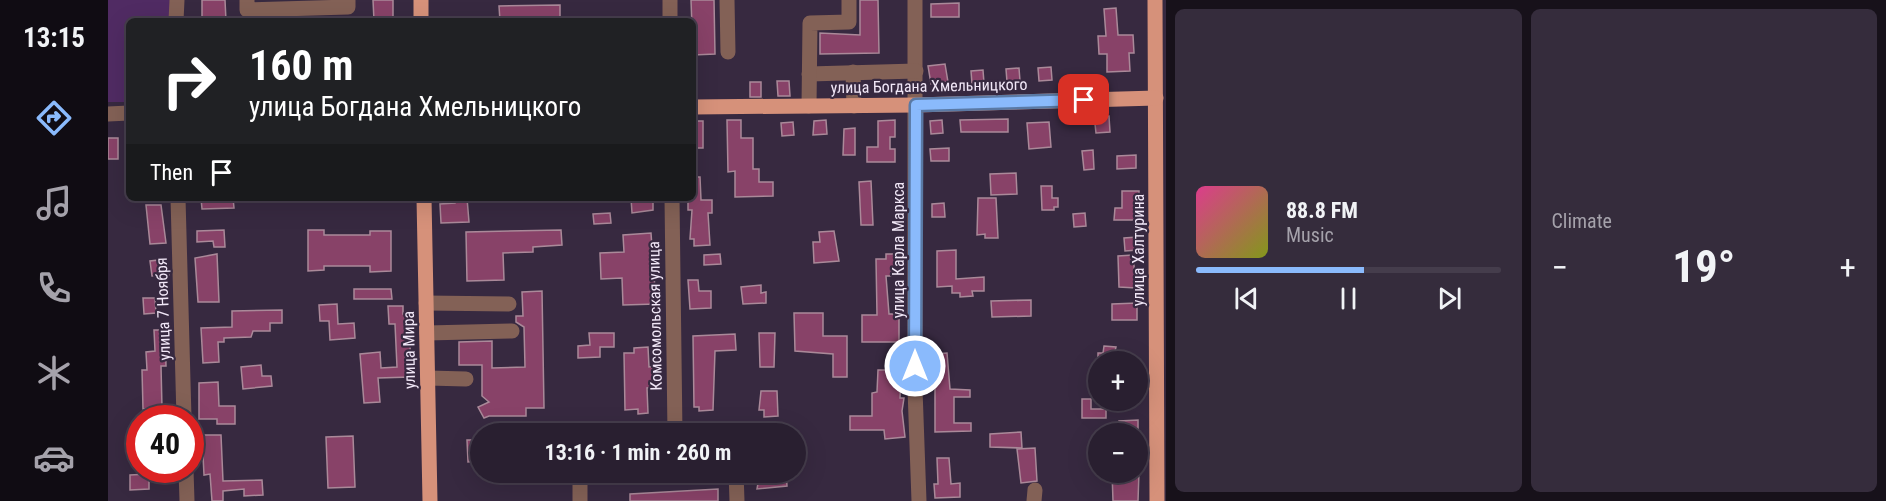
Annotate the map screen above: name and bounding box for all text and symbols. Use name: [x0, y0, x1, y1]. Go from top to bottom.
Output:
text: 13:15: [23, 22, 85, 54]
text: 160 m: [249, 41, 354, 90]
icon: right: [150, 42, 228, 120]
pin: [1058, 74, 1109, 125]
street label: улица Богдана Хмельницкого: [830, 75, 1028, 97]
icon: arrive: [1067, 83, 1100, 116]
text: улица Богдана Хмельницкого: [249, 91, 581, 123]
icon: directions: [33, 97, 75, 139]
icon: arrive: [205, 156, 238, 189]
text: Then: [150, 160, 193, 185]
icon: music: [33, 182, 75, 224]
street label: улица Карла Маркса: [889, 182, 908, 318]
street label: улица Халтурина: [1129, 194, 1148, 306]
text: 88.8 FM: [1286, 198, 1358, 223]
text: Climate: [1552, 209, 1612, 233]
text: Music: [1286, 223, 1334, 247]
text: 19°: [1672, 240, 1735, 293]
street label: Комсомольская улица: [644, 241, 666, 391]
text: −: [1552, 248, 1568, 287]
text: +: [1840, 248, 1856, 287]
street label: улица 7 Ноября: [152, 257, 174, 361]
icon: phone: [33, 267, 75, 309]
icon: previous: [1230, 282, 1263, 315]
icon: pause: [1332, 282, 1365, 315]
icon: next: [1433, 282, 1466, 315]
street label: улица Мира: [399, 311, 419, 389]
position arrow: [883, 334, 947, 398]
map controls: [1088, 351, 1148, 483]
button: +: [1088, 351, 1148, 411]
icon: climate: [33, 352, 75, 394]
speed limit sign: 40: [126, 405, 204, 483]
button: −: [1088, 423, 1148, 483]
icon: car: [33, 437, 75, 479]
text: 13:16 · 1 min · 260 m: [545, 440, 731, 465]

